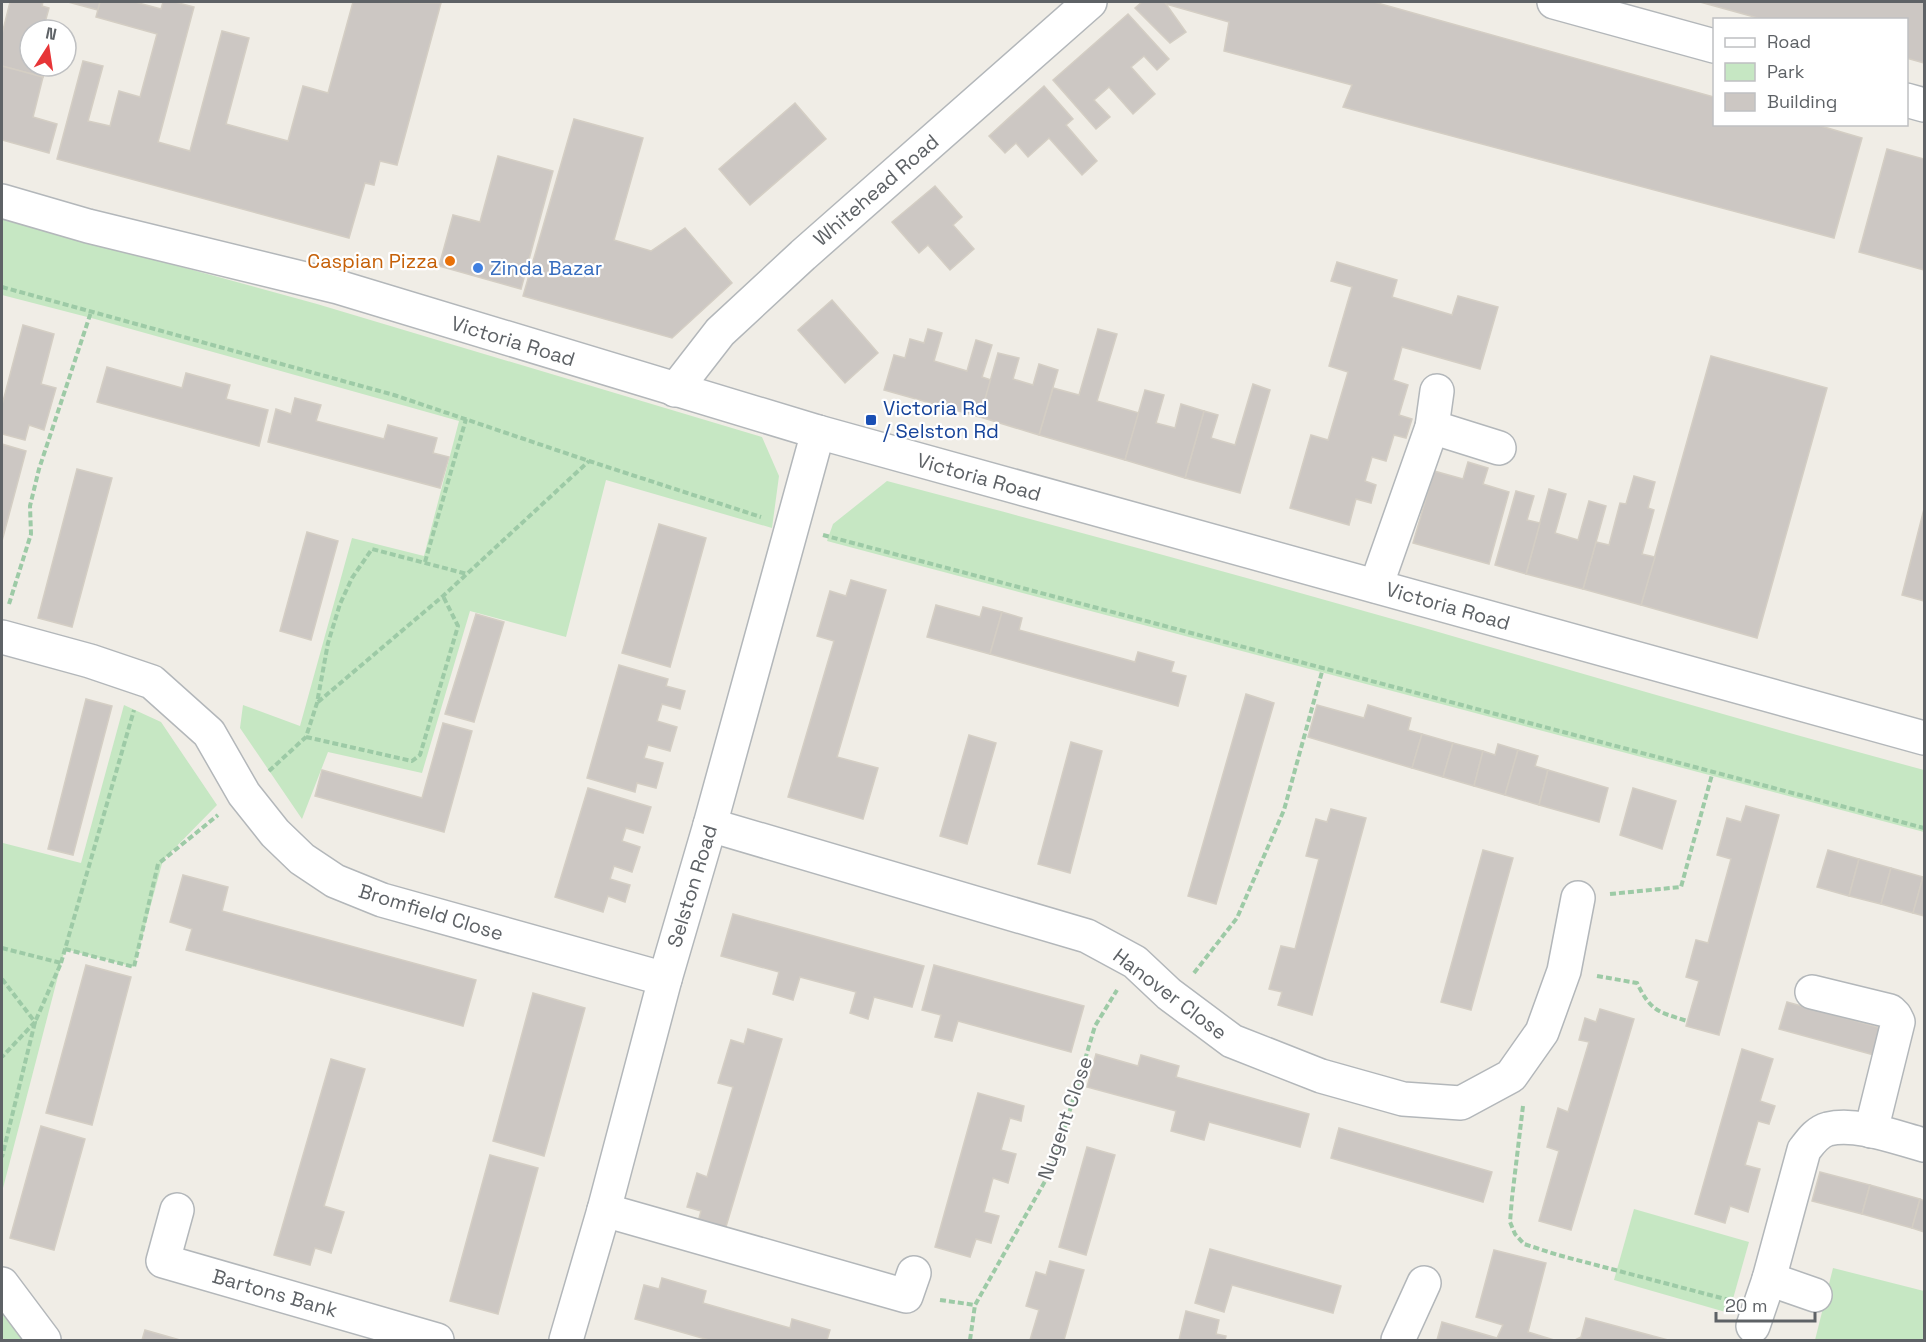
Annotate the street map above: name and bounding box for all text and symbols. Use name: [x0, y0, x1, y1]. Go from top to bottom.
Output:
north arrow: [18, 18, 78, 78]
legend: [1713, 18, 1908, 126]
text: N: [44, 22, 58, 45]
text: Road: [1767, 30, 1811, 53]
text: Park: [1767, 60, 1805, 83]
text: Building: [1767, 90, 1837, 113]
street label: Whitehead Road: [808, 128, 944, 252]
place label: Caspian Pizza: [307, 248, 438, 274]
marker: Caspian Pizza: [443, 254, 457, 268]
place label: Zinda Bazar: [490, 255, 602, 281]
marker: Zinda Bazar: [471, 261, 485, 275]
street label: Victoria Road: [448, 310, 578, 372]
place label: Victoria Rd / Selston Rd: [883, 395, 999, 444]
marker: Victoria Rd / Selston Rd: [864, 413, 878, 427]
street label: Victoria Road: [914, 447, 1044, 507]
street label: Victoria Road: [1383, 576, 1513, 636]
street label: Selston Road: [661, 821, 723, 951]
street label: Bromfield Close: [355, 878, 507, 946]
street label: Hanover Close: [1108, 943, 1232, 1045]
street label: Nugent Close: [1032, 1053, 1098, 1183]
street label: Bartons Bank: [209, 1263, 341, 1323]
scale bar: [1716, 1285, 1815, 1323]
text: 20 m: [1725, 1294, 1768, 1317]

